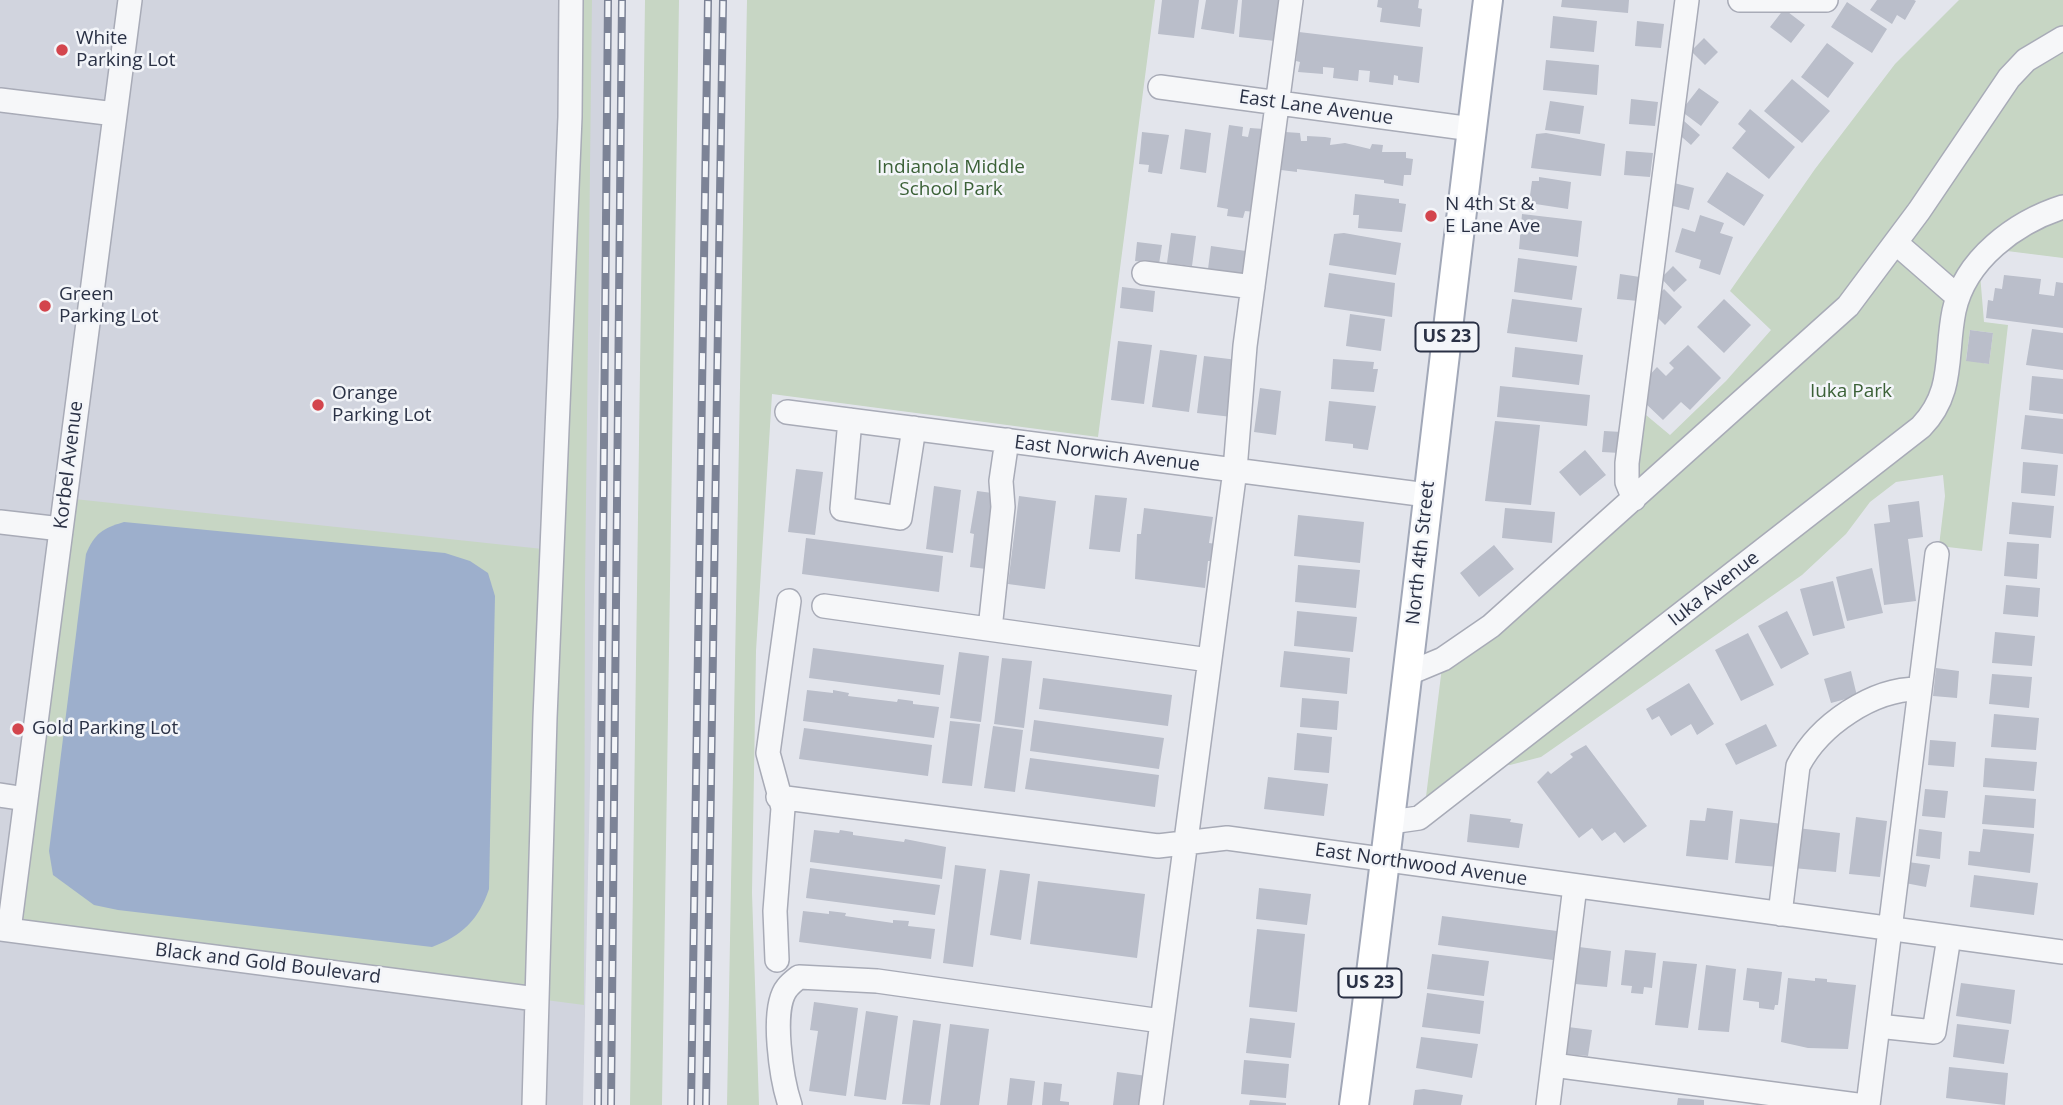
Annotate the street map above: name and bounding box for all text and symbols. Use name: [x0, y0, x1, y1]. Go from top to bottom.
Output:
place label: White Parking Lot: [76, 28, 176, 72]
marker: White Parking Lot: [54, 42, 70, 58]
street label: East Lane Avenue: [1237, 86, 1395, 130]
park label: Indianola Middle School Park: [877, 157, 1025, 201]
place label: N 4th St & E Lane Ave: [1445, 194, 1540, 238]
marker: N 4th St & E Lane Ave: [1423, 208, 1439, 224]
place label: Green Parking Lot: [59, 284, 159, 328]
marker: Green Parking Lot: [37, 298, 53, 314]
road number: US 23: [1416, 323, 1478, 352]
park label: Iuka Park: [1810, 381, 1892, 403]
place label: Orange Parking Lot: [332, 383, 432, 427]
marker: Orange Parking Lot: [310, 397, 326, 413]
street label: Korbel Avenue: [50, 400, 88, 530]
street label: East Norwich Avenue: [1013, 431, 1201, 477]
street label: North 4th Street: [1402, 480, 1440, 626]
street label: Iuka Avenue: [1664, 547, 1764, 631]
place label: Gold Parking Lot: [32, 718, 178, 740]
marker: Gold Parking Lot: [10, 721, 26, 737]
street label: East Northwood Avenue: [1313, 839, 1529, 891]
street label: Black and Gold Boulevard: [154, 939, 382, 989]
road number: US 23: [1338, 968, 1402, 998]

